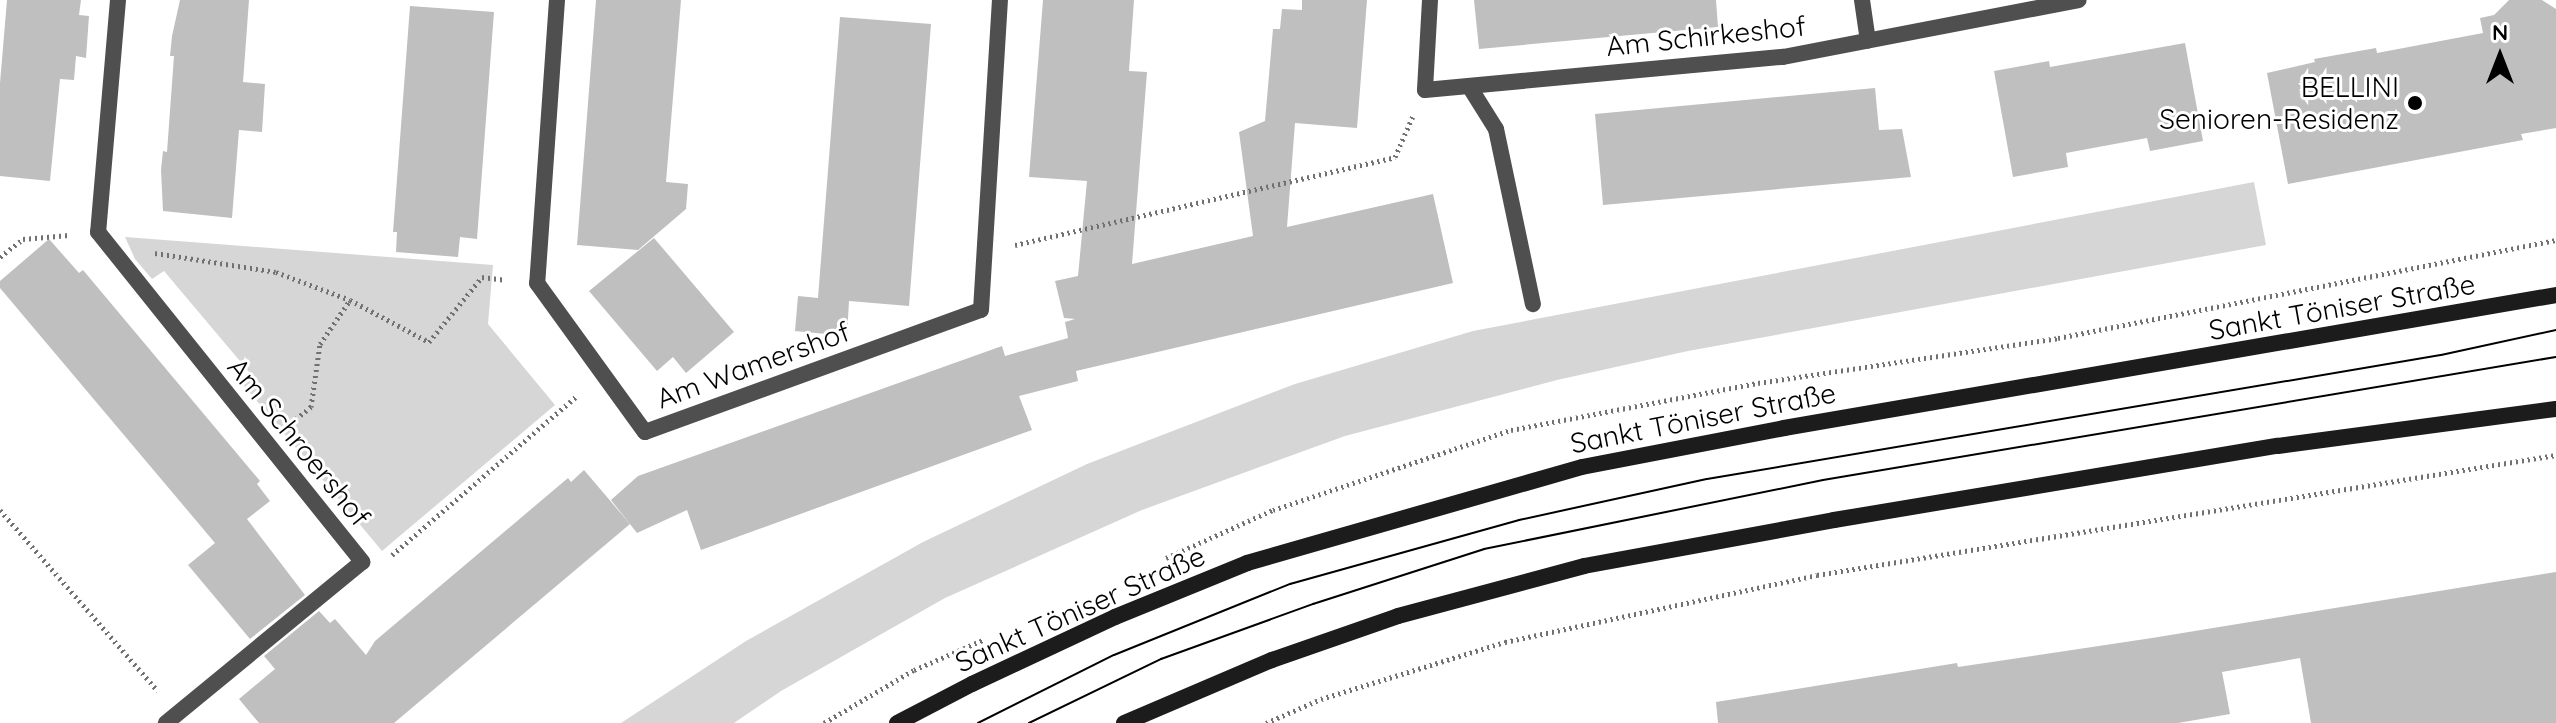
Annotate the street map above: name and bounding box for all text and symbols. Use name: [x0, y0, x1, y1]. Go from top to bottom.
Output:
street label: Am Schirkeshof: [1605, 9, 1807, 63]
north arrow: [2460, 16, 2540, 96]
text: N: [2492, 18, 2508, 46]
place label: BELLINI Senioren-Residenz: [2159, 70, 2399, 136]
marker: BELLINI Senioren-Residenz: [2406, 94, 2424, 112]
street label: Sankt Töniser Straße: [2206, 267, 2478, 347]
street label: Am Wamershof: [652, 314, 854, 416]
street label: Am Schroershof: [221, 351, 377, 533]
street label: Sankt Töniser Straße: [1567, 376, 1839, 460]
street label: Sankt Töniser Straße: [950, 539, 1210, 679]

